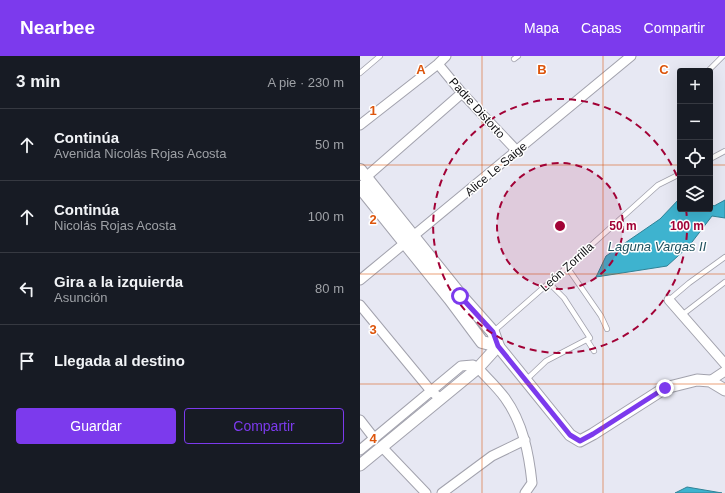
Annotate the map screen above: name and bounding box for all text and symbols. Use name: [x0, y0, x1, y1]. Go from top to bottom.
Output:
text: Nearbee: [20, 17, 95, 38]
text: Mapa: [524, 20, 559, 36]
text: Capas: [581, 20, 622, 36]
text: Compartir: [644, 20, 705, 36]
text: A: [416, 62, 426, 77]
text: B: [537, 62, 547, 77]
text: C: [659, 62, 669, 77]
map controls: [677, 68, 713, 212]
button: +: [677, 68, 713, 104]
text: 3 min: [16, 72, 60, 91]
text: A pie · 230 m: [267, 75, 344, 90]
street label: Padre Distorto: [446, 75, 508, 141]
text: 1: [369, 103, 377, 118]
button: −: [677, 104, 713, 140]
text: Continúa: [54, 129, 119, 146]
icon: ahead: [16, 134, 38, 156]
text: 50 m: [315, 137, 344, 152]
street label: Alice Le Saige: [462, 139, 530, 199]
button: locate: [677, 140, 713, 176]
text: Avenida Nicolás Rojas Acosta: [54, 146, 226, 161]
button: layers: [677, 176, 713, 212]
text: Continúa: [54, 201, 119, 218]
icon: ahead: [16, 206, 38, 228]
text: 100 m: [308, 209, 344, 224]
text: 2: [369, 212, 377, 227]
text: Nicolás Rojas Acosta: [54, 218, 176, 233]
centre of rings: [553, 219, 567, 233]
text: 50 m: [609, 219, 637, 233]
text: 100 m: [670, 219, 704, 233]
street label: León Zorrilla: [538, 239, 597, 295]
water label: Laguna Vargas II: [608, 239, 707, 254]
text: Gira a la izquierda: [54, 273, 183, 290]
icon: left: [16, 278, 38, 300]
text: 80 m: [315, 281, 344, 296]
route start: [451, 287, 469, 305]
text: Asunción: [54, 290, 107, 305]
text: 3: [369, 322, 377, 337]
icon: arrive: [16, 350, 38, 372]
text: Llegada al destino: [54, 352, 185, 369]
route end: [656, 379, 674, 397]
button: Guardar: [16, 408, 176, 444]
button: Compartir: [184, 408, 344, 444]
text: 4: [369, 431, 377, 446]

